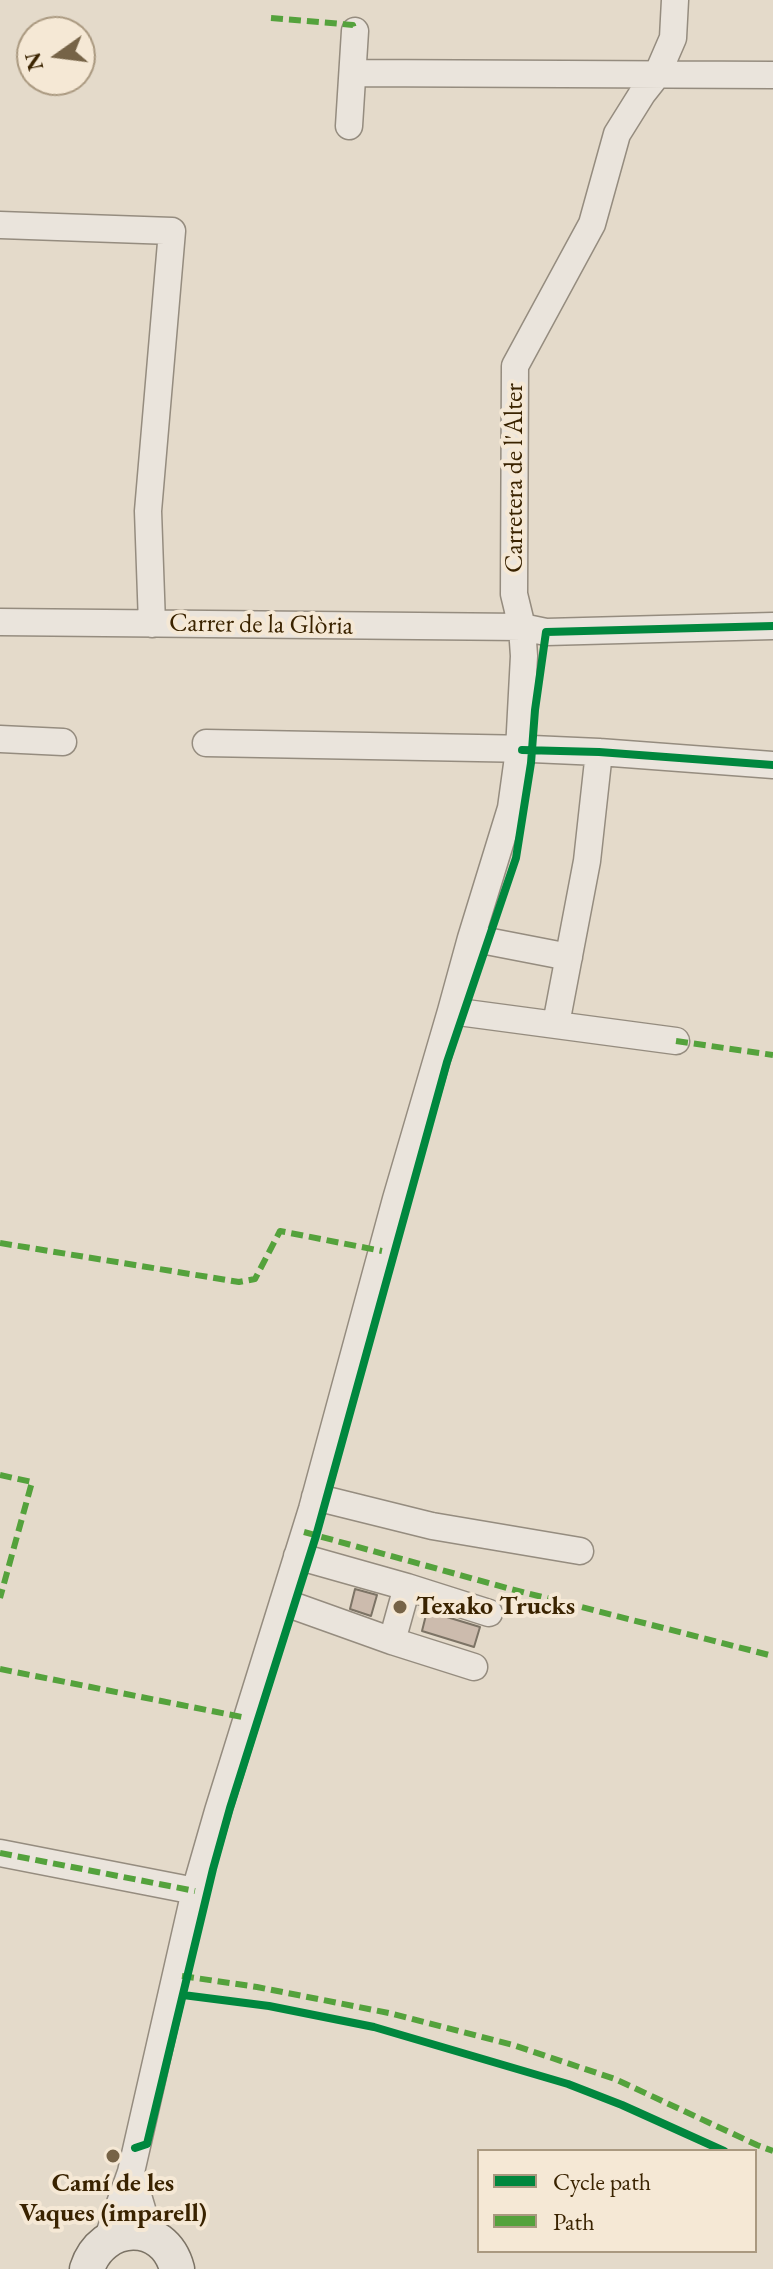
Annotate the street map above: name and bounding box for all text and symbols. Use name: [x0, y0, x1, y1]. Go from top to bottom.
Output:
north arrow: [16, 16, 96, 96]
text: N: [18, 49, 50, 74]
street label: Carretera de l'Alter: [499, 383, 531, 573]
street label: Carrer de la Glòria: [169, 608, 353, 642]
place label: Texako Trucks: [416, 1591, 575, 1623]
marker: Texako Trucks: [391, 1598, 409, 1616]
marker: Camí de les Vaques (imparell): [104, 2147, 122, 2165]
legend: [477, 2149, 757, 2253]
text: Cycle path: [553, 2166, 651, 2197]
place label: Camí de les Vaques (imparell): [19, 2168, 207, 2230]
text: Path: [553, 2206, 595, 2237]

